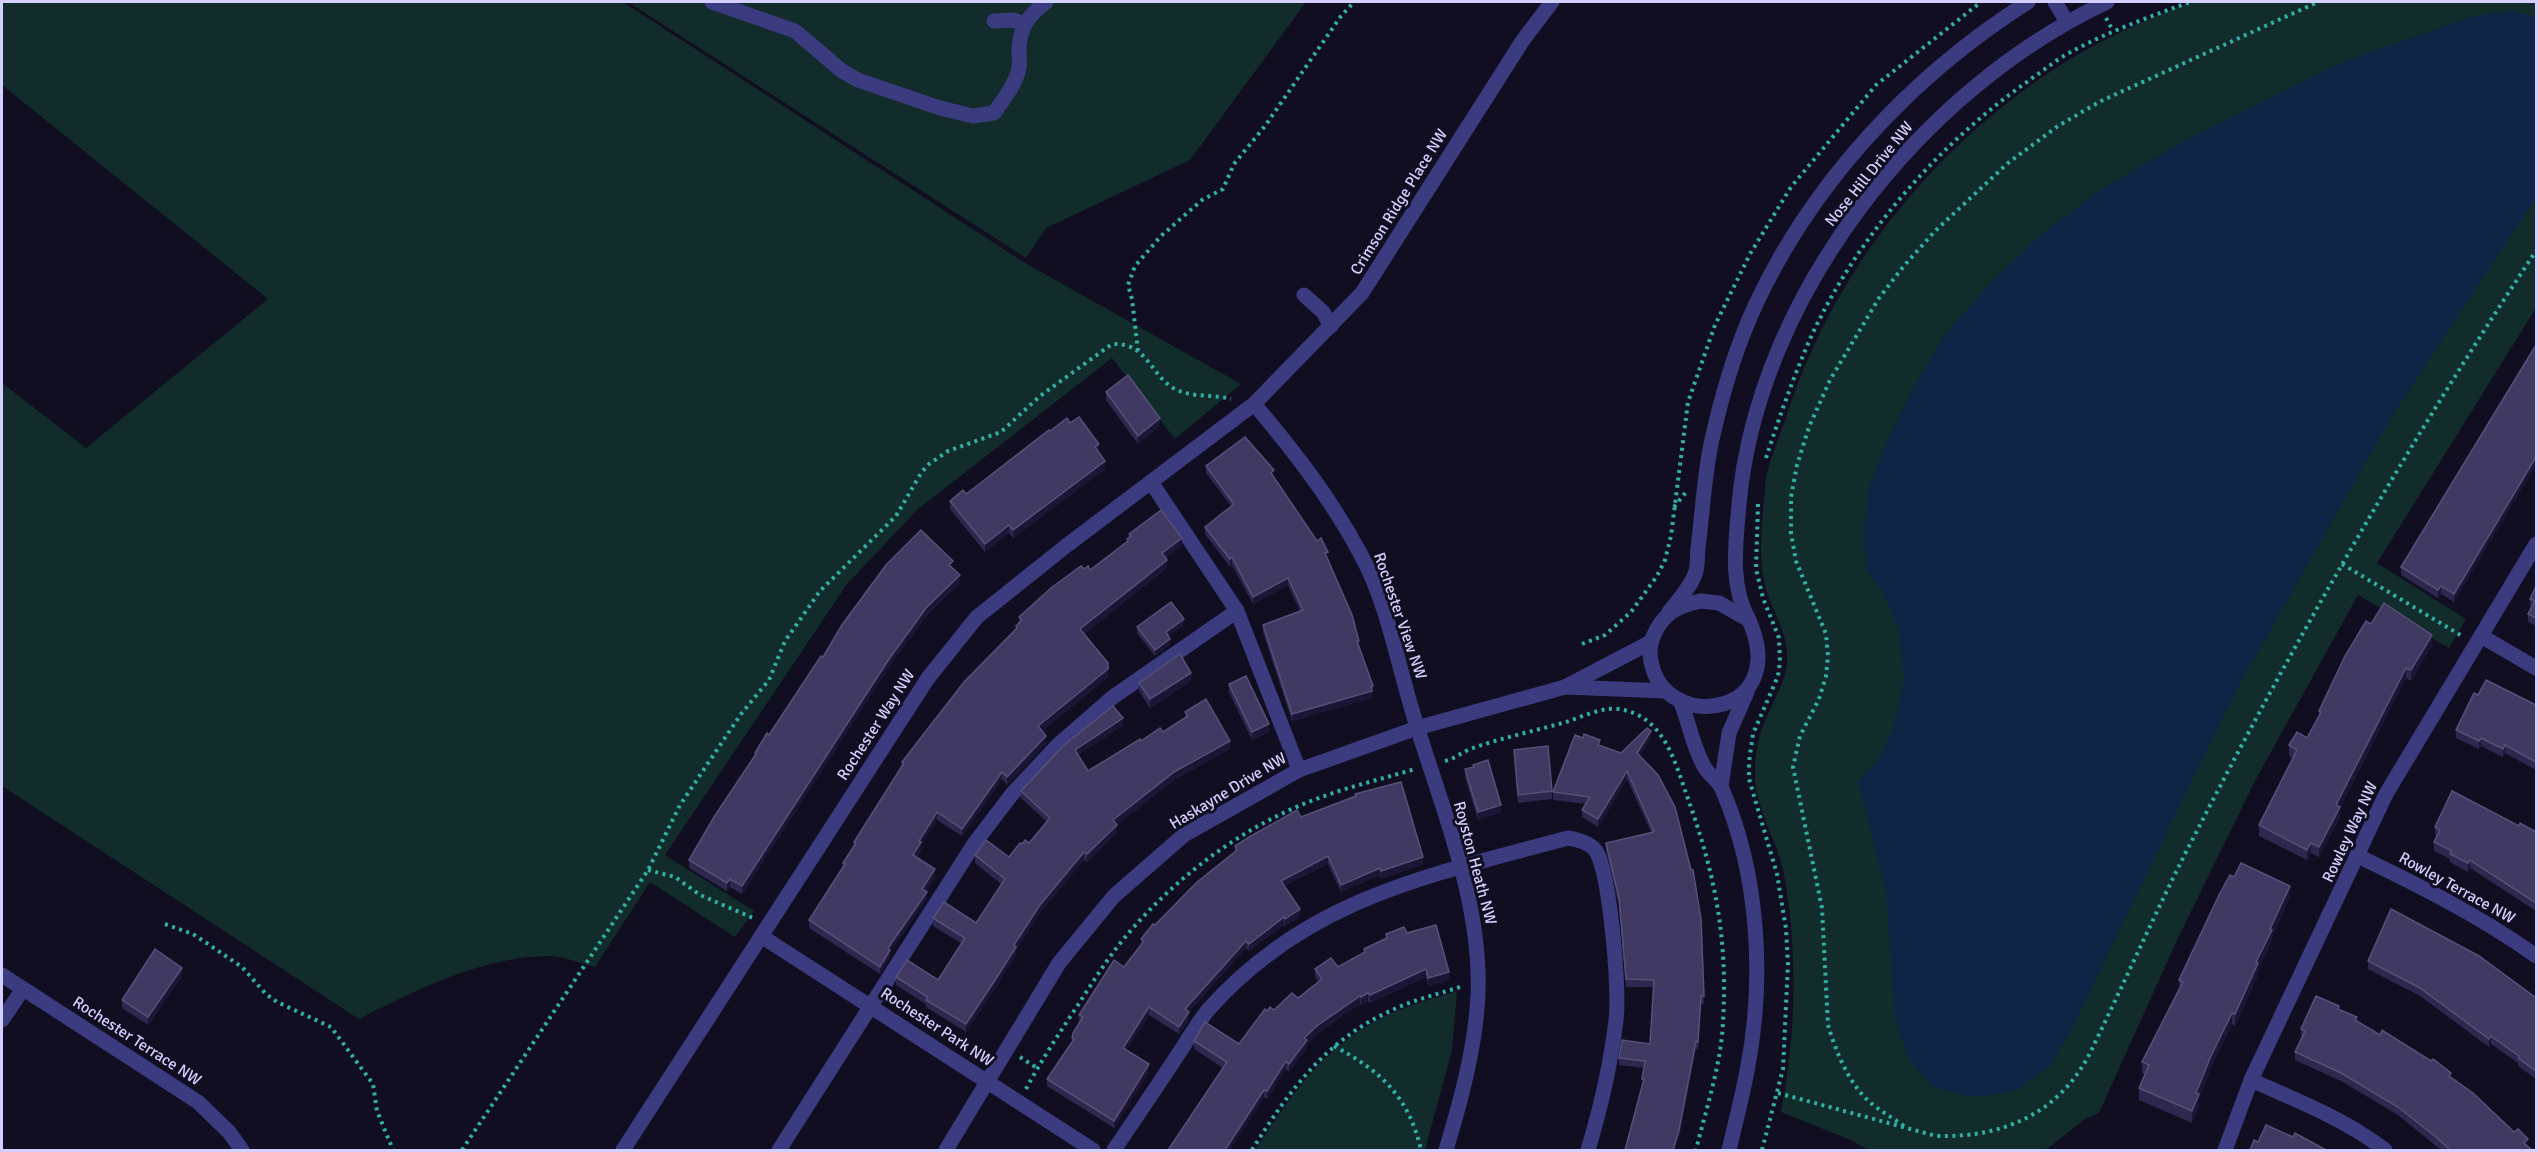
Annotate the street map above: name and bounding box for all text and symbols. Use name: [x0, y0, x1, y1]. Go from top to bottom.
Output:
street label: Nose Hill Drive NW: [1821, 117, 1918, 231]
street label: Crimson Ridge Place NW: [1346, 125, 1452, 279]
street label: Rochester View NW: [1369, 550, 1431, 682]
street label: Rochester Way NW: [833, 665, 920, 784]
street label: Haskayne Drive NW: [1166, 748, 1291, 834]
street label: Rowley Way NW: [2318, 778, 2382, 886]
street label: Royston Heath NW: [1449, 799, 1501, 927]
street label: Rowley Terrace NW: [2395, 848, 2519, 928]
street label: Rochester Park NW: [877, 983, 998, 1071]
street label: Rochester Terrace NW: [69, 992, 205, 1090]

